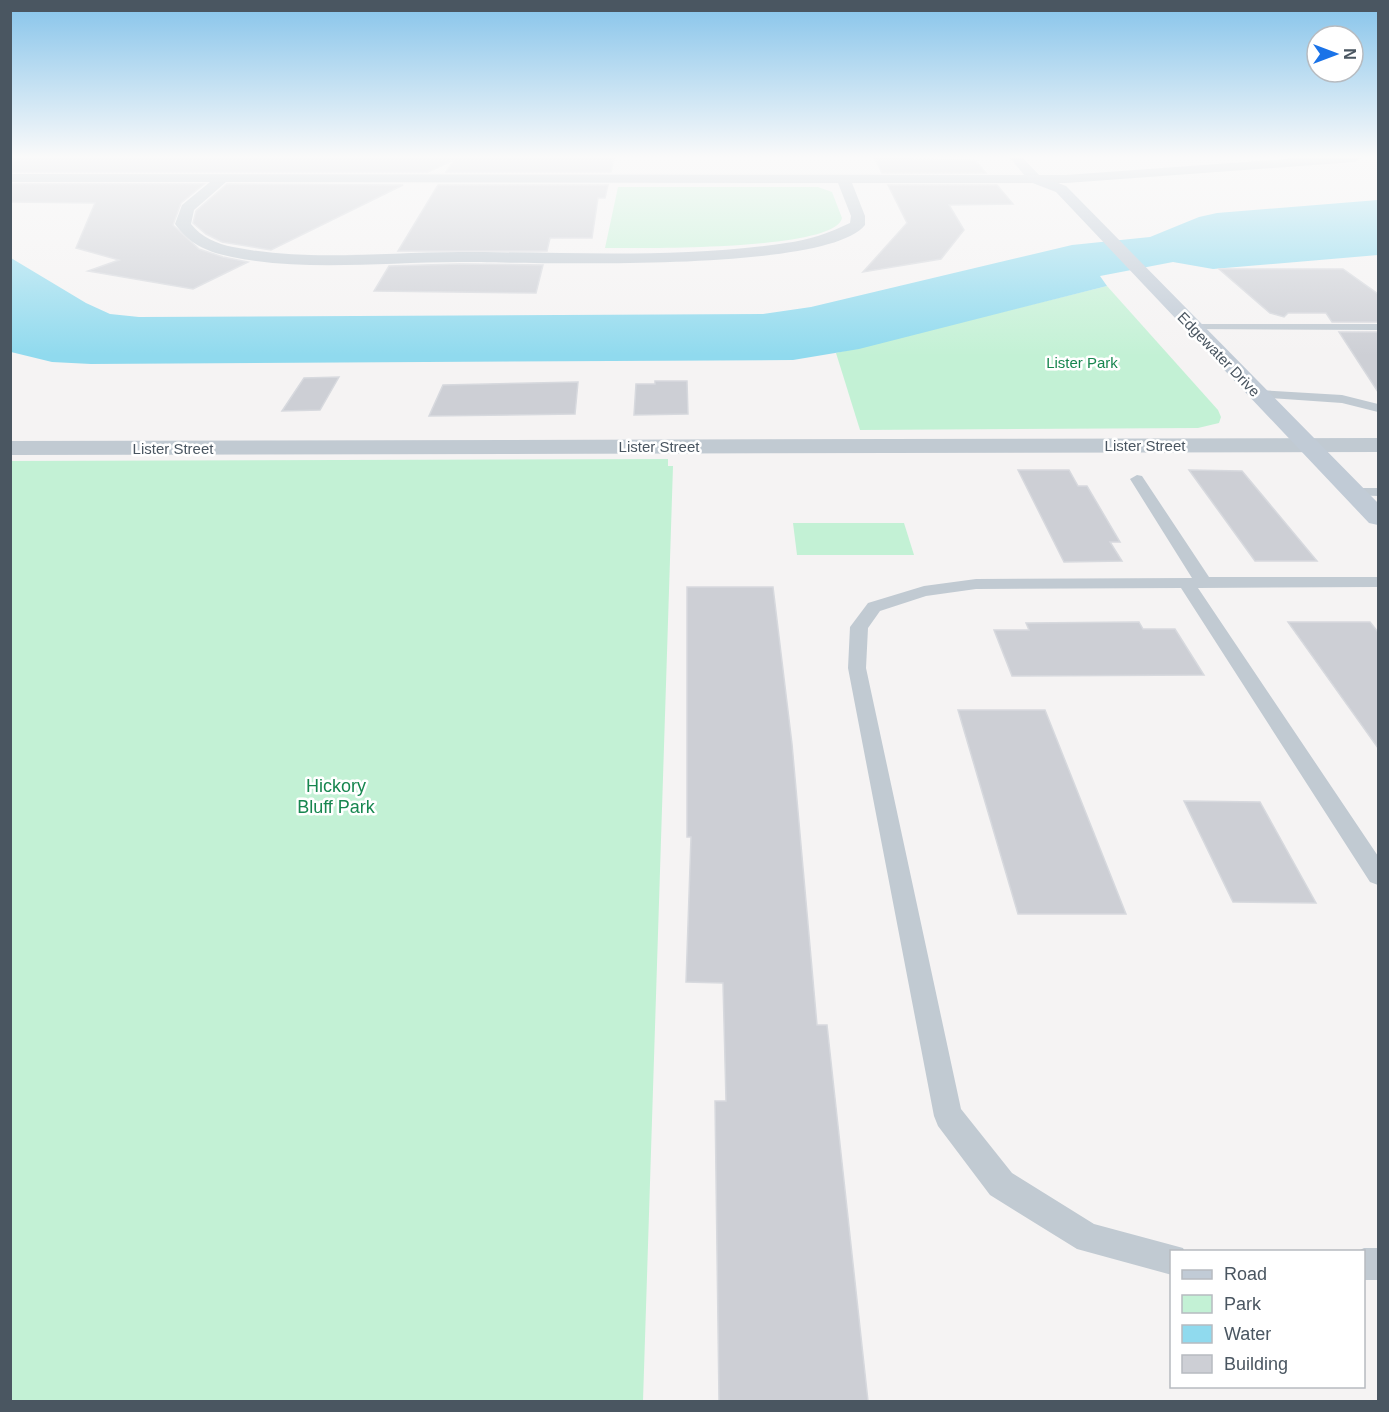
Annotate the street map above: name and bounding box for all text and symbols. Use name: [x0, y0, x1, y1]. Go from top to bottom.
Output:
north arrow: [1305, 24, 1365, 84]
text: N: [1341, 48, 1358, 60]
street label: Edgewater Drive: [1174, 308, 1264, 400]
park label: Lister Park: [1046, 354, 1118, 371]
street label: Lister Street: [1105, 437, 1186, 454]
street label: Lister Street: [619, 438, 700, 455]
street label: Lister Street: [133, 440, 214, 457]
park label: Hickory Bluff Park: [297, 776, 376, 817]
legend: [1170, 1250, 1365, 1388]
text: Road: [1224, 1264, 1267, 1284]
text: Park: [1224, 1294, 1262, 1314]
text: Water: [1224, 1324, 1271, 1344]
text: Building: [1224, 1354, 1288, 1374]

